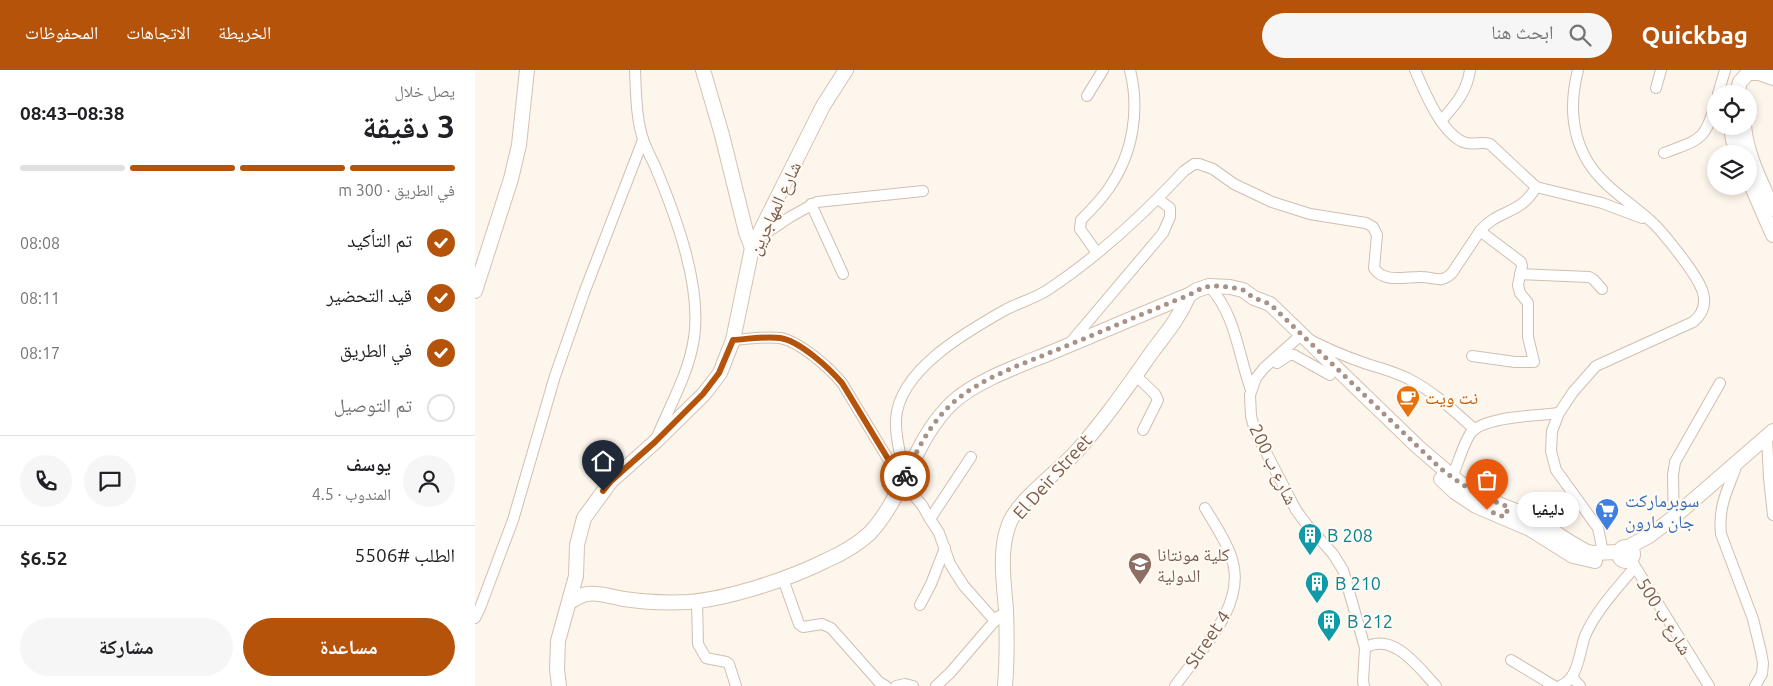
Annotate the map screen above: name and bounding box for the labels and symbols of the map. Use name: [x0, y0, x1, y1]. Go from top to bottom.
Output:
street label: شارع المهاجرين: [744, 158, 806, 259]
cafe icon: نت ويت: [1395, 384, 1421, 418]
place label: نت ويت: [1425, 387, 1478, 408]
street label: شارع ب 200: [1244, 421, 1302, 508]
street label: El Deir Street: [1009, 429, 1095, 523]
pin: [582, 440, 624, 491]
courier: [880, 451, 930, 501]
pin: [1466, 459, 1508, 510]
place label: سوبرماركت جان مارون: [1625, 490, 1699, 533]
callout: دليفيا: [1517, 492, 1579, 528]
supermarket icon: سوبرماركت جان مارون: [1594, 497, 1620, 531]
building icon: B 208: [1297, 522, 1323, 556]
place label: B 208: [1327, 525, 1373, 545]
place label: كلية مونتانا الدولية: [1157, 544, 1230, 586]
school or university icon: كلية مونتانا الدولية: [1127, 551, 1153, 585]
building icon: B 210: [1304, 570, 1330, 604]
place label: B 210: [1335, 573, 1381, 593]
street label: شارع ب 500: [1632, 574, 1696, 659]
street label: Street 4: [1181, 607, 1233, 671]
building icon: B 212: [1316, 608, 1342, 642]
place label: B 212: [1347, 611, 1393, 631]

